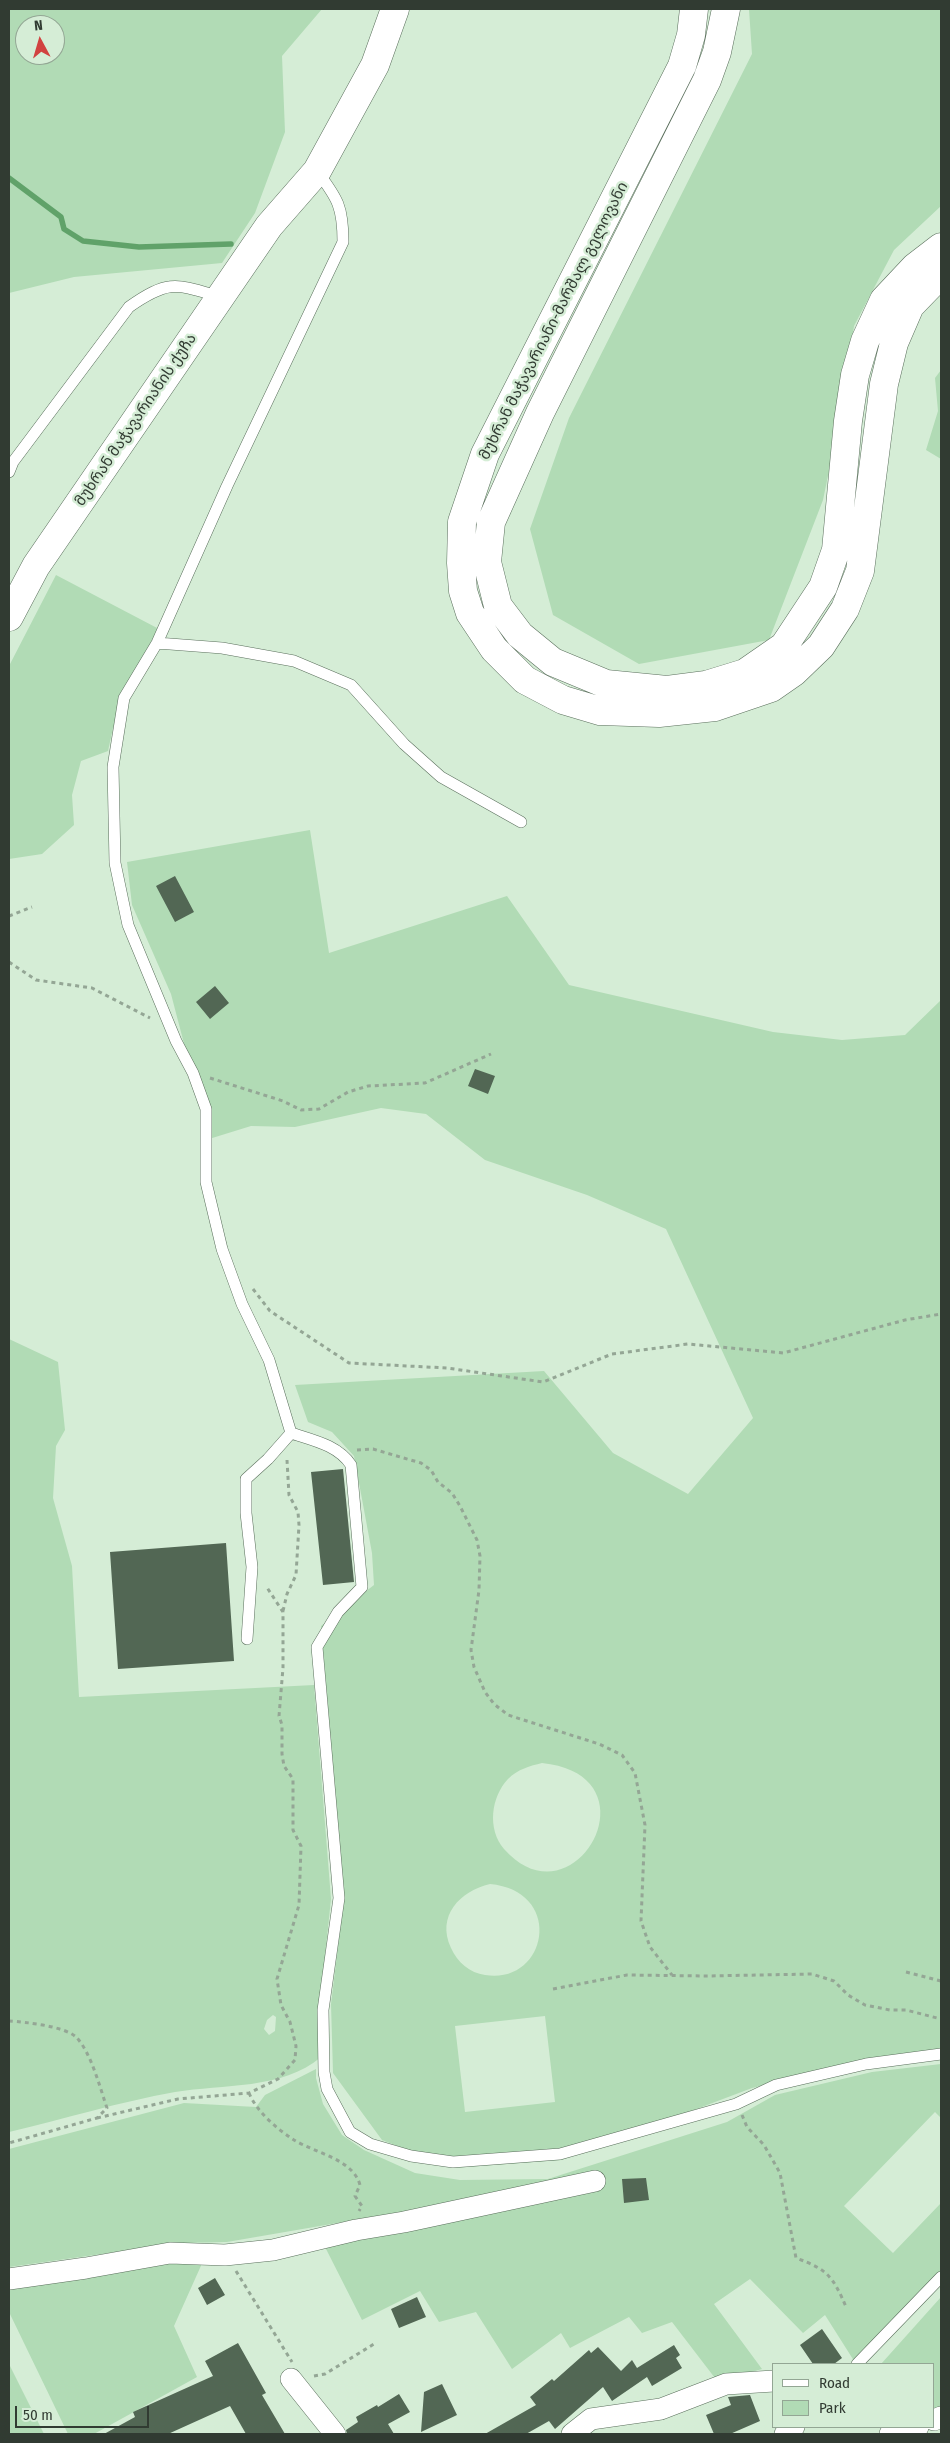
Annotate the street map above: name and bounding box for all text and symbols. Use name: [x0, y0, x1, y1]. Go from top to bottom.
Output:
north arrow: [15, 15, 65, 65]
text: N: [33, 17, 44, 34]
street label: მუხრან მაჭავარიანი-მარშალ გელოვანი: [476, 179, 632, 463]
street label: მუხრან მაჭავარიანის ქუჩა: [71, 330, 201, 510]
legend: [772, 2363, 935, 2428]
text: Road: [819, 2374, 850, 2392]
scale bar: [18, 2396, 151, 2428]
text: Park: [819, 2399, 846, 2417]
text: 50 m: [23, 2406, 53, 2424]

